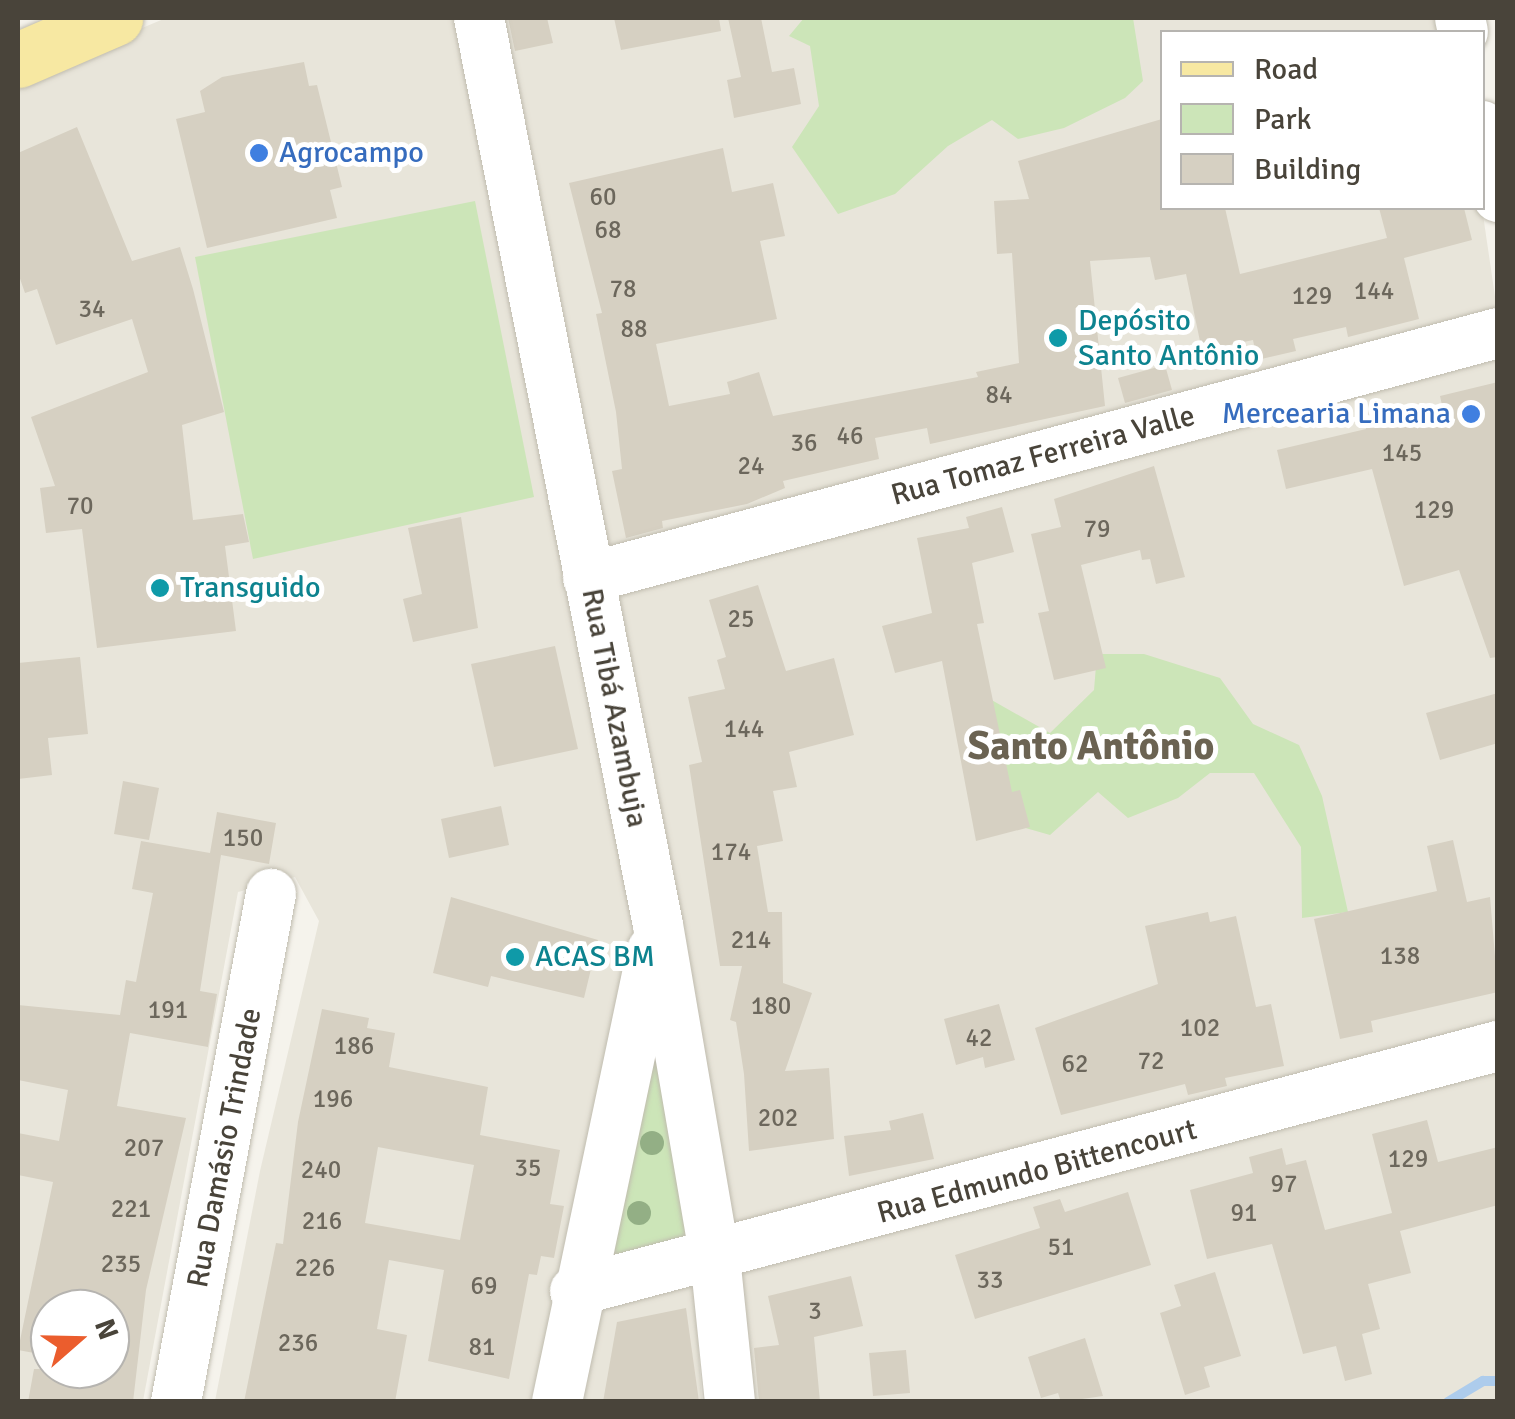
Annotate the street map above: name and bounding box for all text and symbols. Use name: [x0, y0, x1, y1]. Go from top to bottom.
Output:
legend: [1160, 30, 1485, 210]
text: Road: [1254, 51, 1318, 88]
text: Park: [1254, 101, 1312, 138]
place label: Agrocampo: [279, 135, 424, 171]
marker: Agrocampo: [248, 142, 270, 164]
text: Building: [1254, 151, 1361, 188]
house number: 60: [590, 182, 616, 212]
house number: 68: [595, 215, 621, 245]
house number: 78: [610, 274, 636, 304]
house number: 144: [1354, 276, 1394, 306]
house number: 129: [1292, 281, 1332, 311]
house number: 34: [79, 294, 105, 324]
place label: Depósito Santo Antônio: [1078, 303, 1259, 374]
house number: 88: [621, 314, 647, 344]
marker: Depósito Santo Antônio: [1047, 327, 1069, 349]
house number: 84: [986, 380, 1012, 410]
place label: Mercearia Limana: [1222, 396, 1451, 432]
street label: Rua Tomaz Ferreira Valle: [887, 398, 1199, 514]
marker: Mercearia Limana: [1460, 403, 1482, 425]
house number: 46: [837, 421, 863, 451]
house number: 36: [791, 428, 817, 458]
house number: 145: [1382, 438, 1422, 468]
house number: 24: [738, 451, 764, 481]
house number: 70: [67, 491, 93, 521]
house number: 129: [1414, 495, 1454, 525]
house number: 79: [1084, 514, 1110, 544]
place label: Transguido: [180, 570, 321, 606]
marker: Transguido: [149, 577, 171, 599]
street label: Rua Tibá Azambuja: [573, 585, 655, 831]
house number: 25: [728, 604, 754, 634]
house number: 144: [724, 714, 764, 744]
district label: Santo Antônio: [968, 722, 1214, 770]
house number: 150: [223, 823, 263, 853]
house number: 174: [711, 837, 751, 867]
house number: 214: [731, 925, 771, 955]
place label: ACAS BM: [535, 939, 655, 975]
house number: 138: [1380, 941, 1420, 971]
marker: ACAS BM: [504, 946, 526, 968]
house number: 180: [751, 991, 791, 1021]
house number: 191: [148, 995, 188, 1025]
street label: Rua Damásio Trindade: [180, 1005, 270, 1291]
house number: 102: [1180, 1013, 1220, 1043]
house number: 42: [966, 1023, 992, 1053]
house number: 186: [334, 1031, 374, 1061]
house number: 72: [1138, 1046, 1164, 1076]
house number: 62: [1062, 1049, 1088, 1079]
house number: 196: [313, 1084, 353, 1114]
house number: 202: [758, 1103, 798, 1133]
street label: Rua Edmundo Bittencourt: [873, 1112, 1201, 1232]
house number: 207: [124, 1133, 164, 1163]
house number: 129: [1388, 1144, 1428, 1174]
house number: 35: [515, 1153, 541, 1183]
house number: 240: [301, 1155, 341, 1185]
house number: 97: [1271, 1169, 1297, 1199]
house number: 221: [111, 1194, 151, 1224]
house number: 91: [1231, 1198, 1257, 1228]
house number: 216: [302, 1206, 342, 1236]
house number: 51: [1048, 1232, 1074, 1262]
house number: 235: [101, 1249, 141, 1279]
house number: 226: [295, 1253, 335, 1283]
house number: 33: [977, 1265, 1003, 1295]
house number: 69: [471, 1271, 497, 1301]
north arrow: [30, 1289, 130, 1389]
house number: 3: [808, 1296, 822, 1326]
text: N: [87, 1314, 126, 1344]
house number: 236: [278, 1328, 318, 1358]
house number: 81: [469, 1332, 495, 1362]

